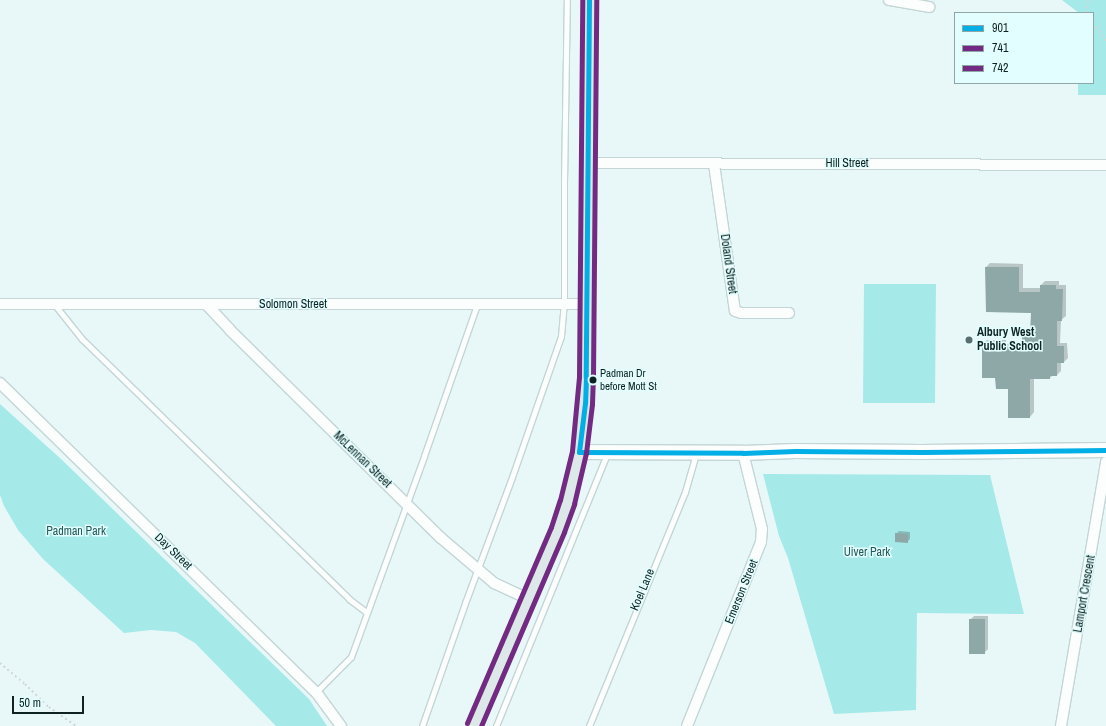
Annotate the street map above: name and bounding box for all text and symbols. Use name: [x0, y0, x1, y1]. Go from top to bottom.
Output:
legend: [954, 12, 1094, 84]
text: 901: [992, 20, 1008, 36]
text: 741: [992, 40, 1008, 56]
text: 742: [992, 60, 1008, 76]
street label: Hill Street: [825, 157, 869, 171]
street label: Doland Street: [717, 233, 739, 295]
street label: Solomon Street: [259, 298, 327, 312]
place label: Albury West Public School: [977, 326, 1042, 354]
marker: Albury West Public School: [964, 335, 974, 345]
place label: Padman Dr before Mott St: [600, 367, 657, 393]
marker: Padman Dr before Mott St: [588, 375, 598, 385]
street label: McLennan Street: [330, 429, 394, 491]
park label: Padman Park: [46, 525, 106, 539]
street label: Day Street: [151, 531, 195, 573]
park label: Uiver Park: [844, 546, 890, 560]
street label: Lamport Crescent: [1071, 554, 1099, 634]
street label: Emerson Street: [723, 558, 761, 626]
street label: Koel Lane: [628, 567, 658, 613]
scale bar: [14, 688, 86, 714]
text: 50 m: [19, 695, 41, 711]

